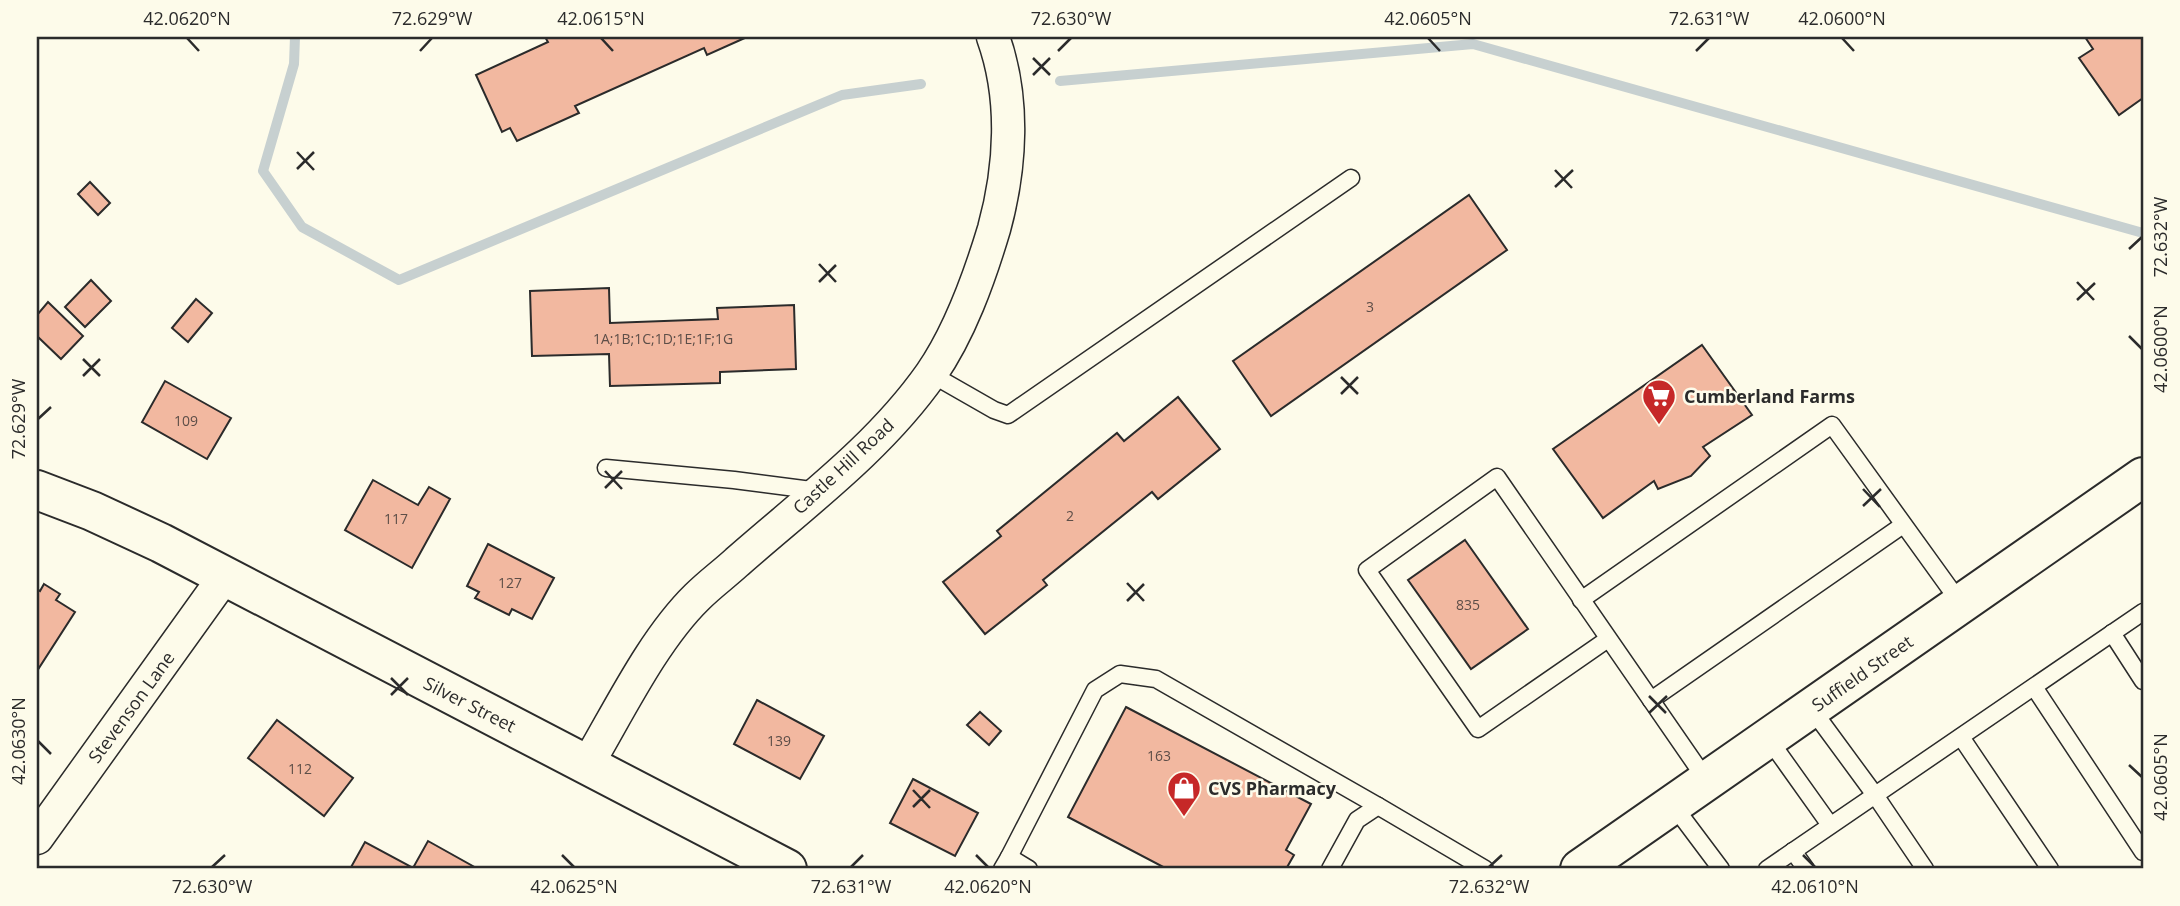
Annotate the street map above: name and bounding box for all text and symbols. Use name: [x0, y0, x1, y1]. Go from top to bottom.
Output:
text: 42.0620°N: [143, 6, 231, 30]
text: 72.629°W: [392, 6, 473, 30]
text: 42.0615°N: [557, 6, 645, 30]
text: 72.630°W: [1031, 6, 1112, 30]
text: 42.0605°N: [1384, 6, 1472, 30]
text: 72.631°W: [1669, 6, 1750, 30]
text: 42.0600°N: [1798, 6, 1886, 30]
text: 72.632°W: [2148, 196, 2172, 277]
house number: 3: [1366, 297, 1374, 316]
text: 42.0600°N: [2148, 305, 2172, 393]
house number: 1A;1B;1C;1D;1E;1F;1G: [593, 329, 733, 348]
supermarket icon: Cumberland Farms: [1640, 377, 1678, 426]
text: 72.629°W: [6, 378, 30, 459]
place label: Cumberland Farms: [1684, 384, 1855, 408]
house number: 109: [174, 411, 198, 430]
street label: Castle Hill Road: [787, 413, 899, 519]
house number: 2: [1066, 506, 1074, 525]
house number: 117: [384, 509, 408, 528]
house number: 127: [498, 573, 522, 592]
house number: 835: [1456, 595, 1480, 614]
street label: Suffield Street: [1807, 629, 1917, 717]
street label: Stevenson Lane: [82, 646, 180, 768]
street label: Silver Street: [420, 671, 520, 737]
text: 42.0630°N: [6, 697, 30, 785]
house number: 139: [767, 731, 791, 750]
text: 42.0605°N: [2148, 733, 2172, 821]
house number: 163: [1147, 746, 1171, 765]
house number: 112: [288, 759, 312, 778]
shop icon: CVS Pharmacy: [1165, 769, 1203, 818]
place label: CVS Pharmacy: [1208, 776, 1337, 800]
text: 72.630°W: [172, 874, 253, 898]
text: 42.0625°N: [530, 874, 618, 898]
text: 72.631°W: [811, 874, 892, 898]
text: 42.0620°N: [944, 874, 1032, 898]
text: 72.632°W: [1449, 874, 1530, 898]
text: 42.0610°N: [1771, 874, 1859, 898]

